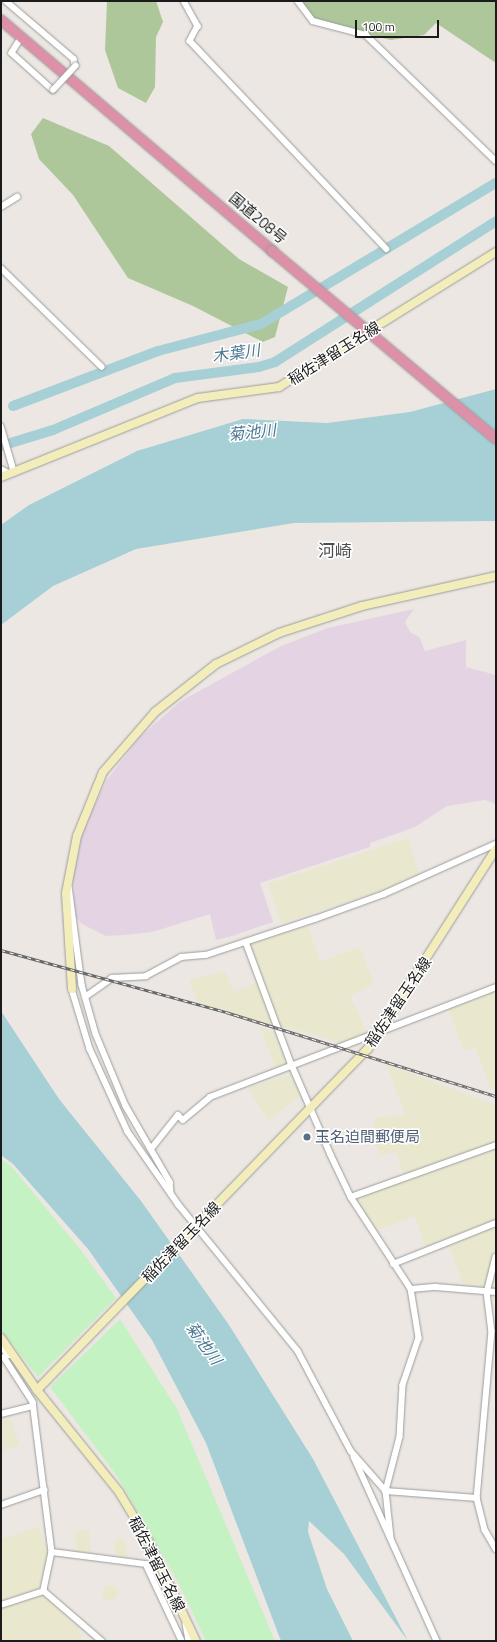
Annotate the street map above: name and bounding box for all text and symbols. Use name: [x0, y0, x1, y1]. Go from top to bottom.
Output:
scale bar: [357, 12, 441, 38]
text: 100 m: [362, 17, 395, 36]
street label: 国道208号: [225, 189, 291, 247]
street label: 稲佐津留玉名線: [285, 318, 383, 388]
water label: 木葉川: [211, 340, 261, 366]
water label: 菊池川: [227, 420, 277, 444]
district label: 河崎: [318, 542, 352, 562]
street label: 稲佐津留玉名線: [361, 953, 435, 1051]
place label: 玉名迫間郵便局: [315, 1128, 420, 1146]
marker: 玉名迫間郵便局: [302, 1132, 312, 1142]
street label: 稲佐津留玉名線: [138, 1198, 224, 1286]
water label: 菊池川: [182, 1318, 226, 1368]
street label: 稲佐津留玉名線: [125, 1513, 189, 1615]

